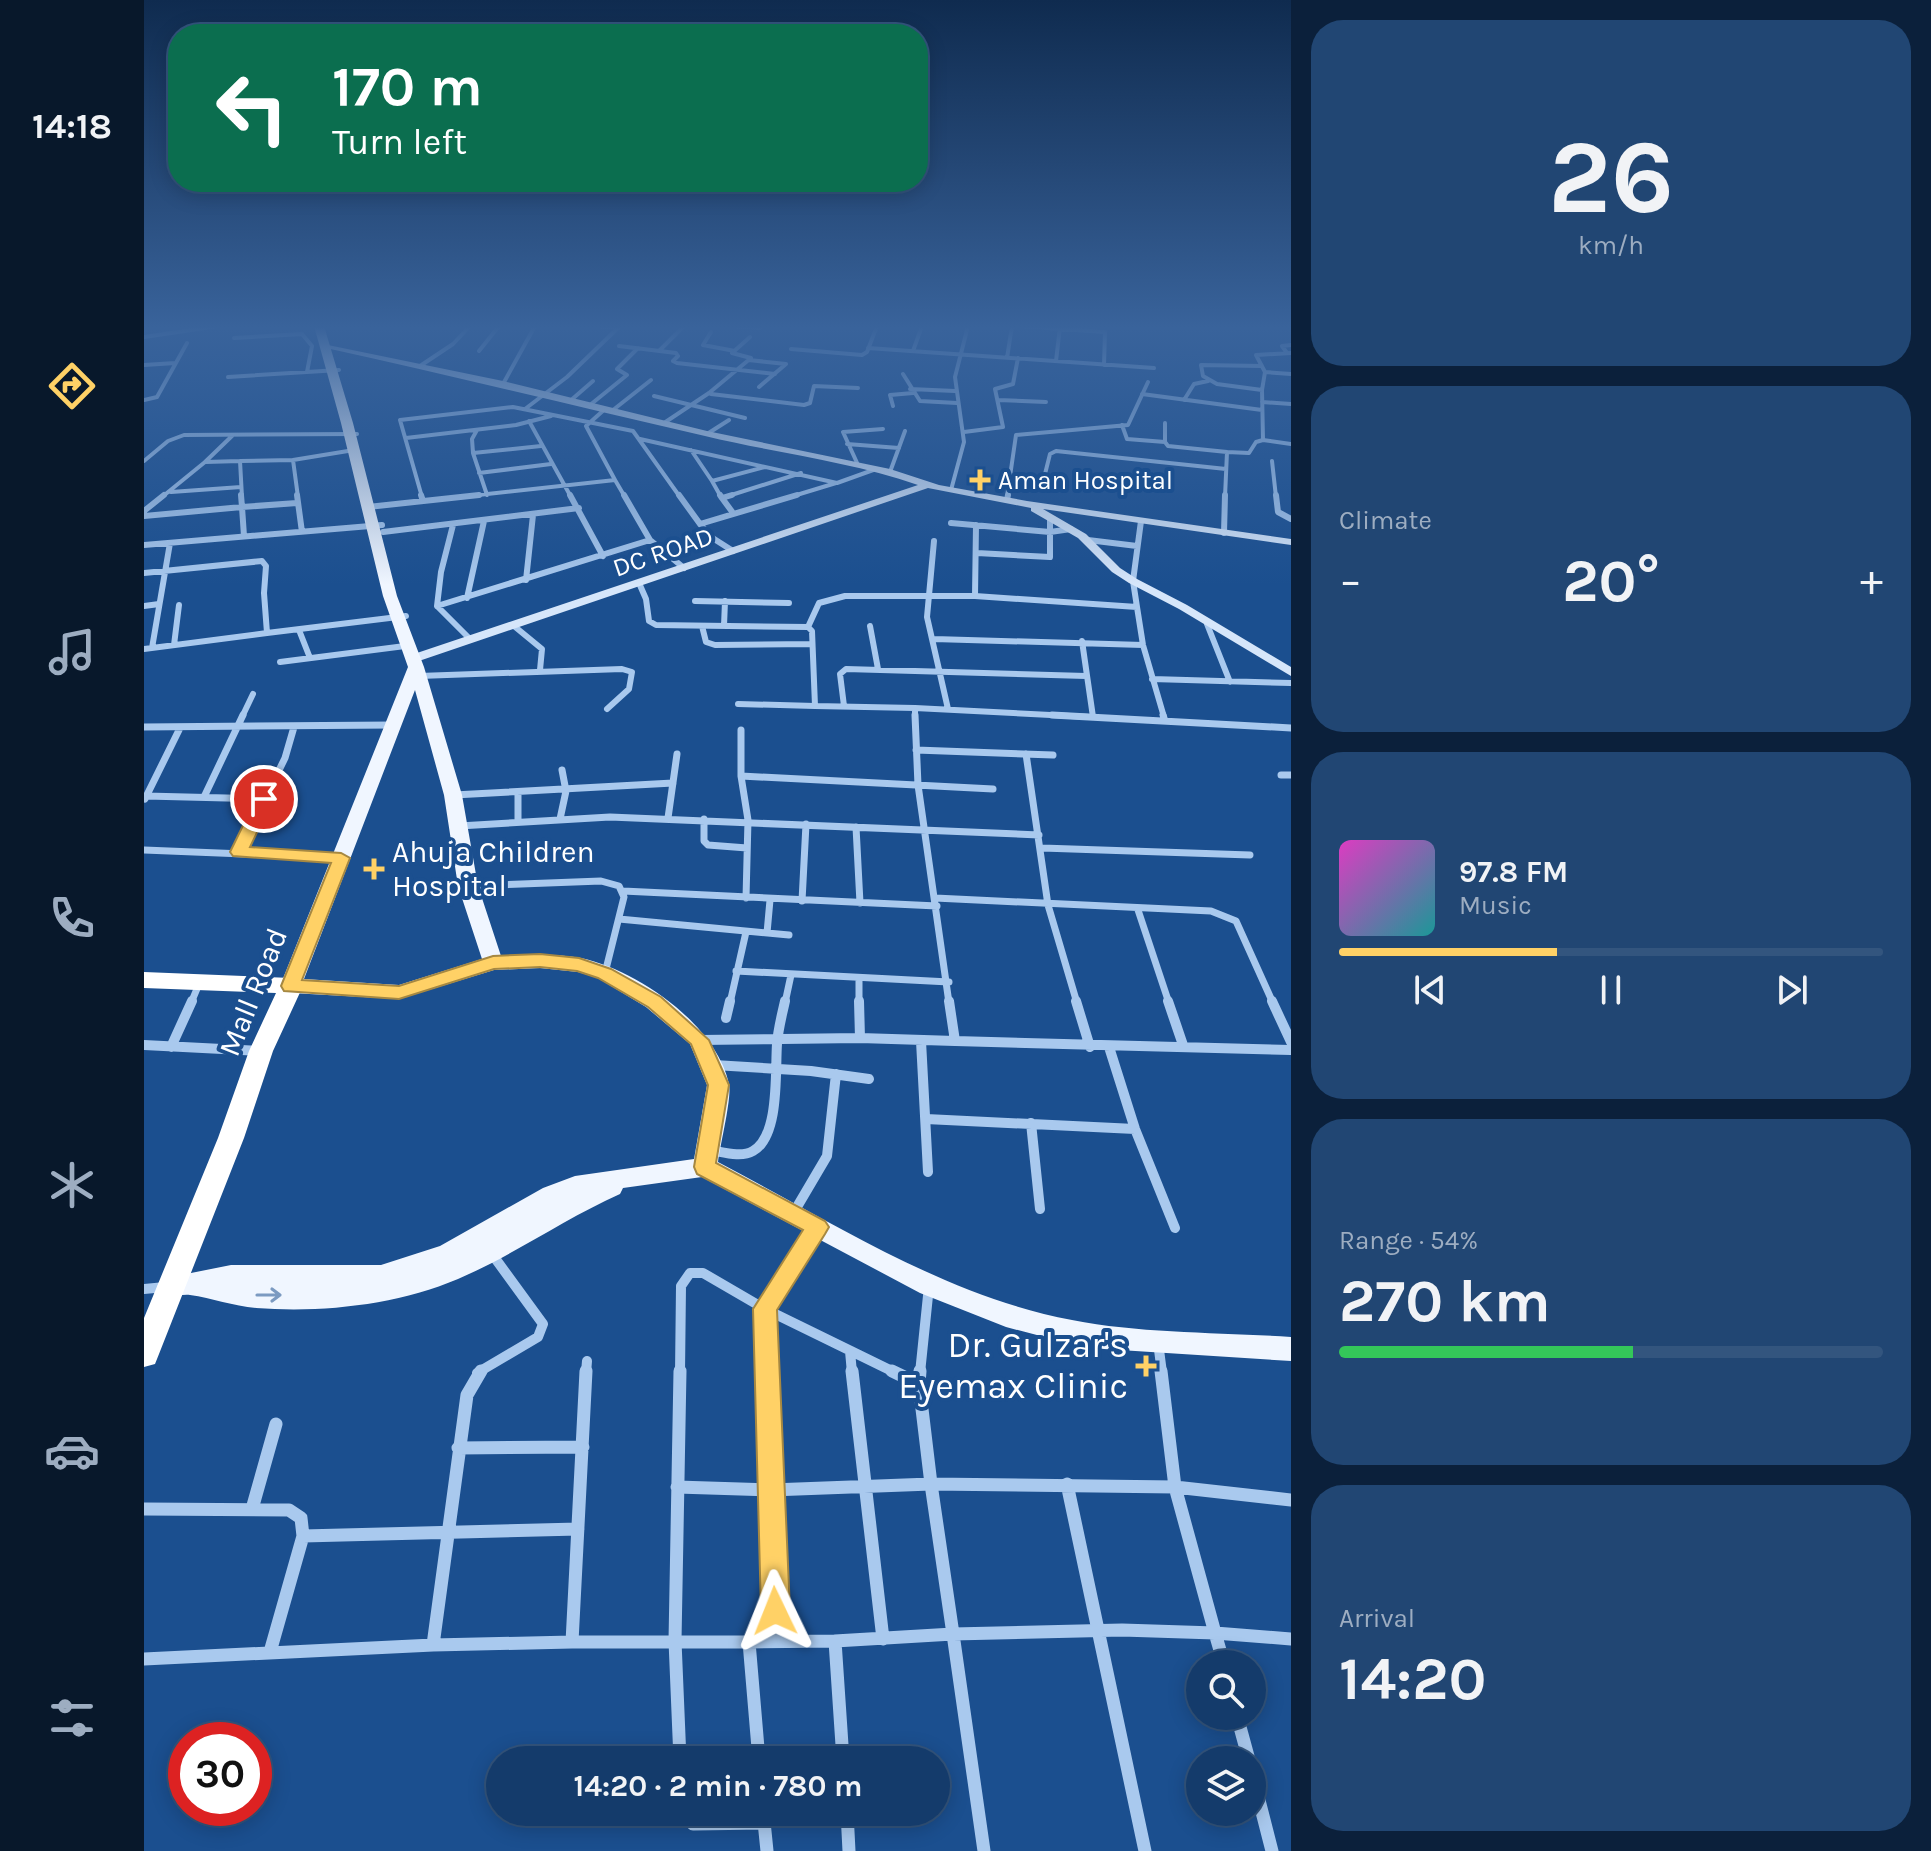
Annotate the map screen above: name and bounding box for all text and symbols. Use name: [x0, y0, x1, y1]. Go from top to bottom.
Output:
text: 170 m: [332, 54, 483, 119]
icon: left: [200, 56, 304, 160]
text: 14:18: [32, 105, 112, 147]
text: 26: [1548, 117, 1674, 238]
text: Turn left: [332, 121, 467, 163]
text: km/h: [1578, 230, 1644, 261]
icon: directions: [44, 358, 100, 414]
place label: Aman Hospital: [998, 465, 1173, 496]
marker: Aman Hospital: [969, 469, 991, 491]
text: Climate: [1339, 505, 1432, 536]
street label: DC ROAD: [609, 520, 717, 584]
text: 20°: [1562, 546, 1660, 616]
text: −: [1339, 555, 1362, 606]
text: +: [1860, 555, 1883, 606]
icon: music: [44, 624, 100, 680]
pin: [230, 765, 298, 833]
icon: arrive: [242, 777, 286, 821]
place label: Ahuja Children Hospital: [392, 834, 595, 904]
text: 97.8 FM: [1459, 854, 1568, 890]
marker: Ahuja Children Hospital: [363, 858, 385, 880]
icon: phone: [44, 890, 100, 946]
text: Music: [1459, 890, 1532, 921]
street label: Mall Road: [211, 923, 295, 1061]
icon: previous: [1408, 968, 1452, 1012]
icon: pause: [1589, 968, 1633, 1012]
icon: next: [1770, 968, 1814, 1012]
icon: climate: [44, 1157, 100, 1213]
text: Range · 54%: [1339, 1225, 1478, 1256]
text: 270 km: [1339, 1266, 1551, 1336]
one-way arrow: [255, 1287, 282, 1303]
place label: Dr. Gulzar's Eyemax Clinic: [898, 1324, 1128, 1407]
marker: Dr. Gulzar's Eyemax Clinic: [1135, 1355, 1157, 1377]
icon: car: [44, 1423, 100, 1479]
position arrow: [733, 1569, 817, 1653]
text: Arrival: [1339, 1603, 1415, 1634]
text: 14:20: [1339, 1644, 1487, 1714]
map controls: [1186, 1650, 1266, 1826]
button: search: [1186, 1650, 1266, 1730]
icon: filters: [44, 1690, 100, 1746]
speed limit sign: 30: [168, 1722, 272, 1826]
button: layers: [1186, 1746, 1266, 1826]
text: 14:20 · 2 min · 780 m: [573, 1768, 863, 1804]

